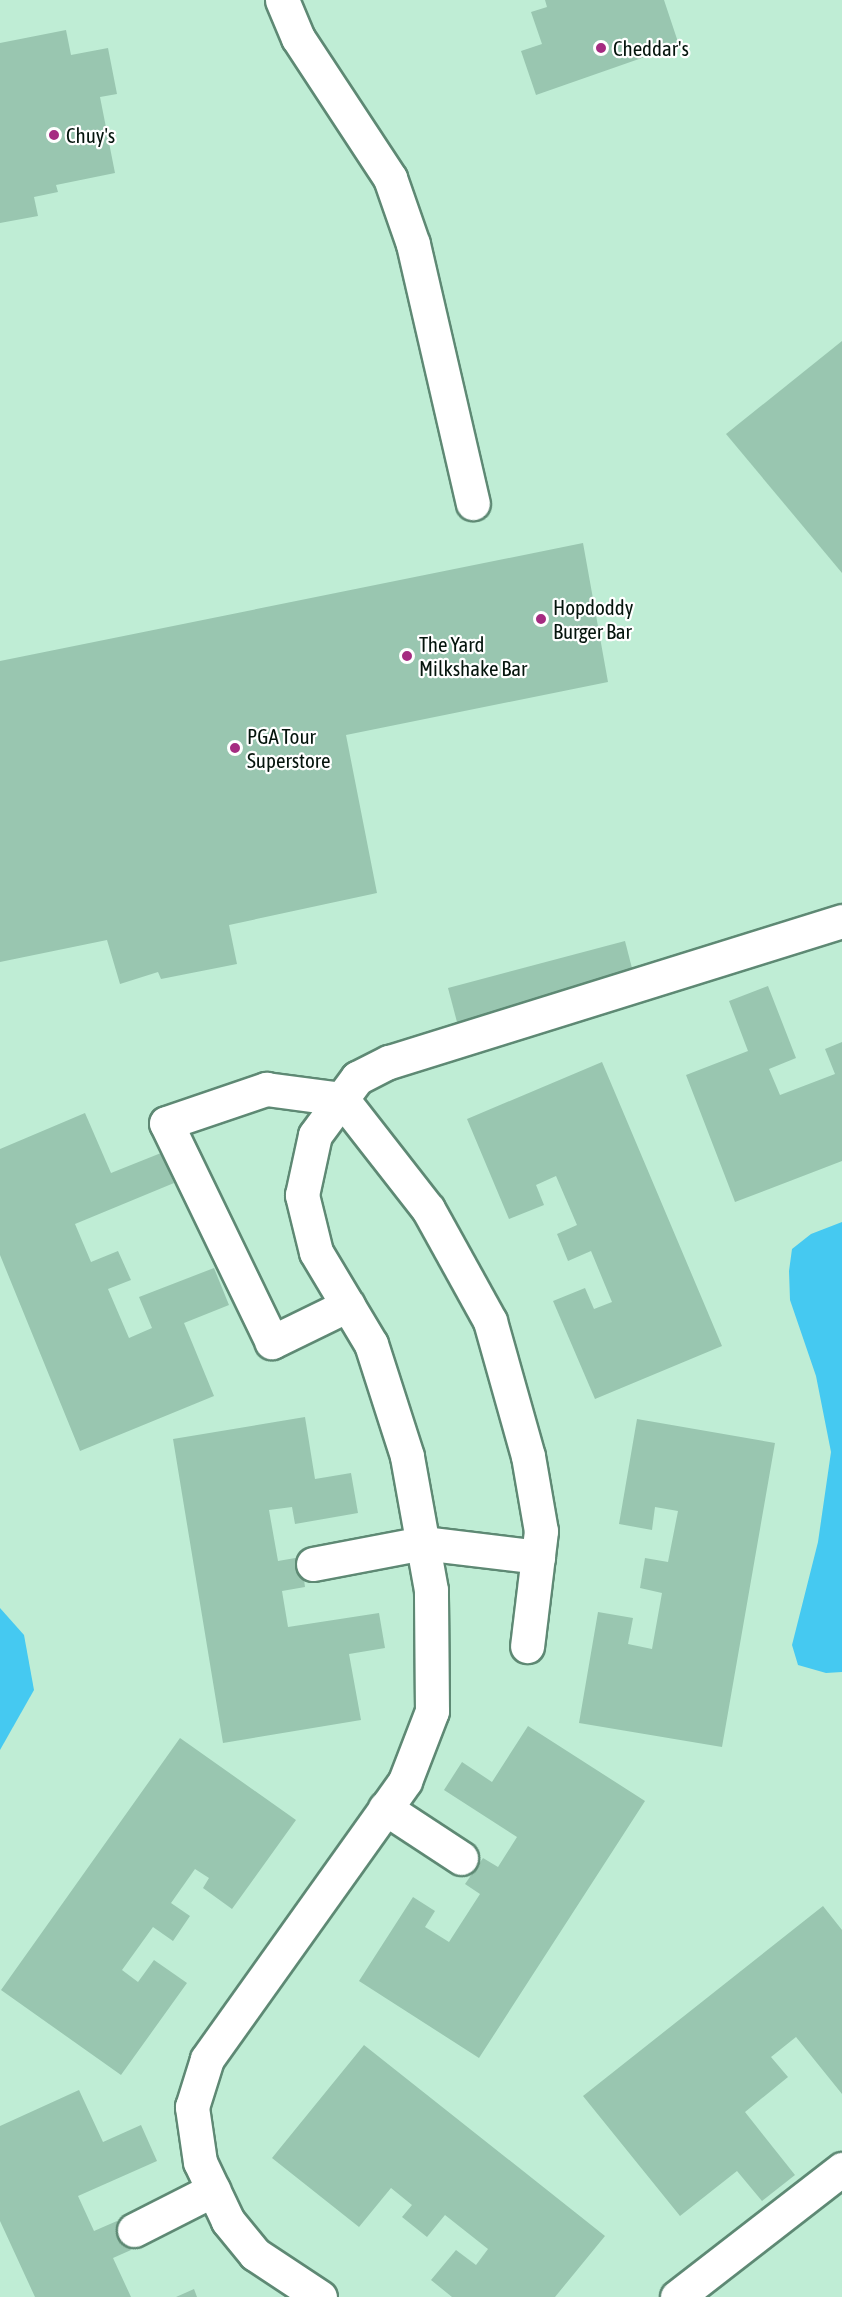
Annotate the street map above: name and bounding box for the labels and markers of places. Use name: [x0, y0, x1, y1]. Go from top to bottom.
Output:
place label: Cheddar's: [613, 35, 689, 61]
marker: Cheddar's: [594, 41, 608, 55]
place label: Chuy's: [66, 122, 115, 148]
marker: Chuy's: [47, 128, 61, 142]
place label: Hopdoddy Burger Bar: [553, 594, 633, 644]
marker: Hopdoddy Burger Bar: [534, 612, 548, 626]
place label: The Yard Milkshake Bar: [419, 631, 527, 681]
marker: The Yard Milkshake Bar: [400, 649, 414, 663]
place label: PGA Tour Superstore: [247, 723, 330, 773]
marker: PGA Tour Superstore: [228, 741, 242, 755]

